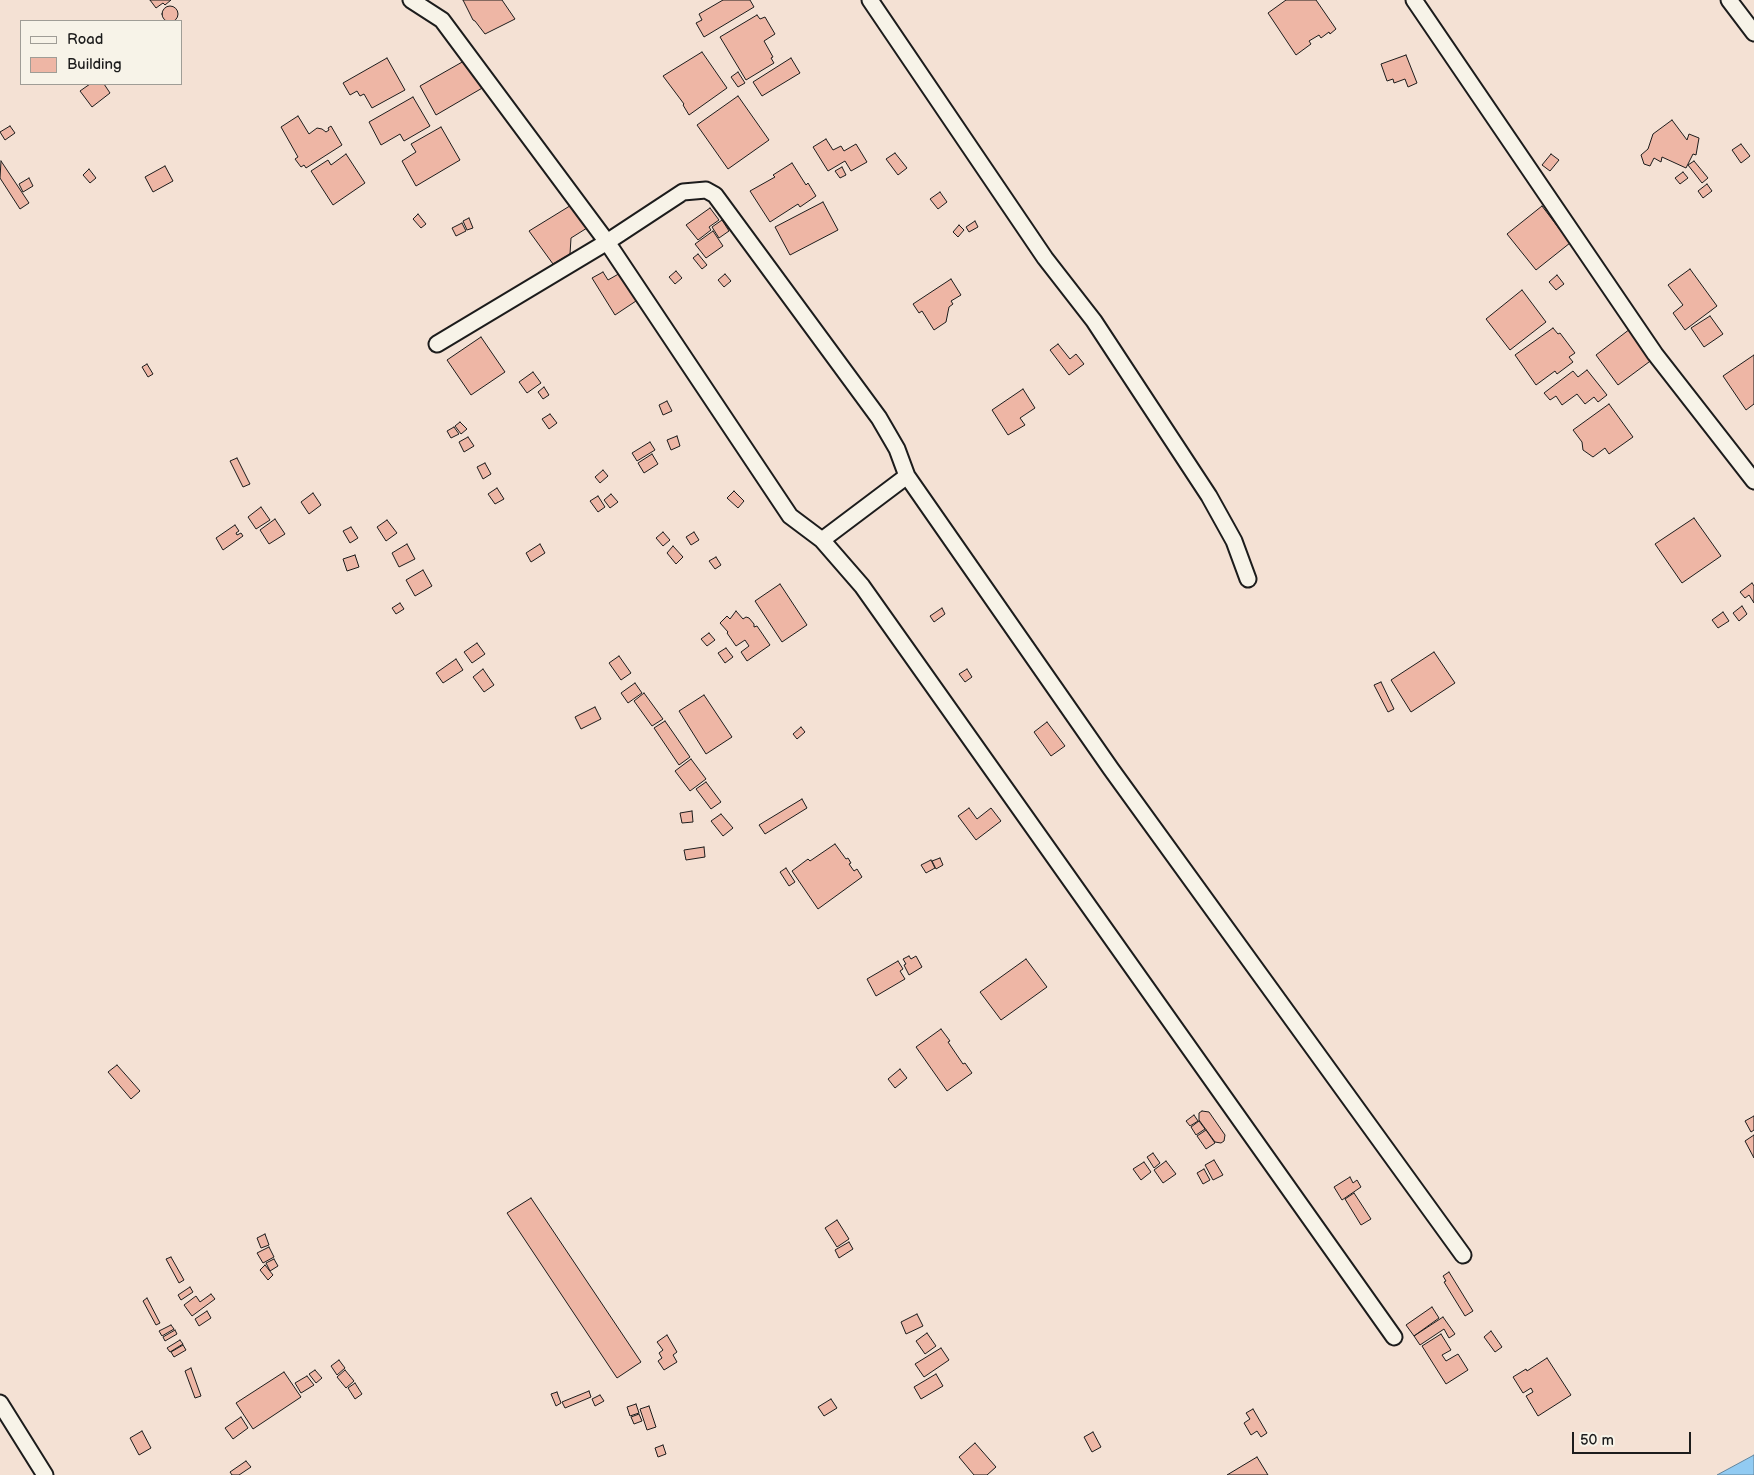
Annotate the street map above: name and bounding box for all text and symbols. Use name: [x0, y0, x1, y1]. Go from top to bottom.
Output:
legend: [20, 20, 182, 85]
text: Road: [67, 30, 103, 49]
text: Building: [67, 55, 122, 74]
scale bar: [1574, 1422, 1693, 1454]
text: 50 m: [1580, 1431, 1614, 1450]

